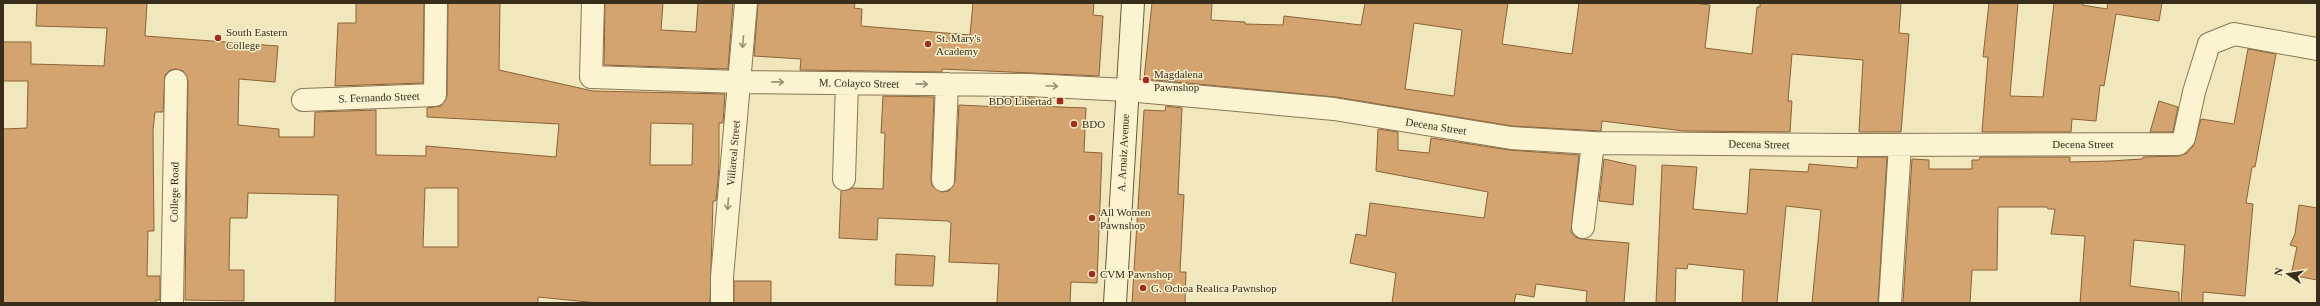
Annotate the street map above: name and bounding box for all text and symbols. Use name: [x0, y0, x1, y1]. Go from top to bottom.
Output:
place label: South Eastern College: [226, 26, 288, 51]
place label: St. Mary's Academy: [936, 32, 981, 57]
marker: South Eastern College: [213, 33, 223, 43]
one-way arrow: [739, 35, 746, 48]
marker: St. Mary's Academy: [923, 39, 933, 49]
place label: Magdalena Pawnshop: [1154, 68, 1203, 93]
marker: Magdalena Pawnshop: [1141, 75, 1151, 85]
street label: M. Colayco Street: [819, 76, 899, 90]
one-way arrow: [771, 78, 784, 86]
one-way arrow: [915, 80, 928, 88]
one-way arrow: [1045, 82, 1058, 90]
street label: S. Fernando Street: [338, 90, 420, 104]
place label: BDO Libertad: [989, 95, 1052, 107]
marker: BDO Libertad: [1055, 96, 1065, 106]
street label: A. Arnaiz Avenue: [1115, 113, 1131, 192]
street label: Decena Street: [1405, 115, 1467, 137]
place label: BDO: [1082, 118, 1105, 130]
street label: Villareal Street: [724, 119, 742, 187]
marker: BDO: [1069, 119, 1079, 129]
street label: Decena Street: [1728, 137, 1790, 151]
street label: Decena Street: [2052, 138, 2114, 150]
street label: College Road: [167, 161, 181, 222]
one-way arrow: [725, 197, 732, 210]
place label: All Women Pawnshop: [1100, 206, 1151, 231]
marker: All Women Pawnshop: [1087, 213, 1097, 223]
north arrow: [2268, 254, 2308, 294]
text: N: [2272, 266, 2285, 277]
place label: CVM Pawnshop: [1100, 268, 1174, 280]
marker: CVM Pawnshop: [1087, 269, 1097, 279]
place label: G. Ochoa Realica Pawnshop: [1151, 282, 1277, 294]
marker: G. Ochoa Realica Pawnshop: [1138, 283, 1148, 293]

